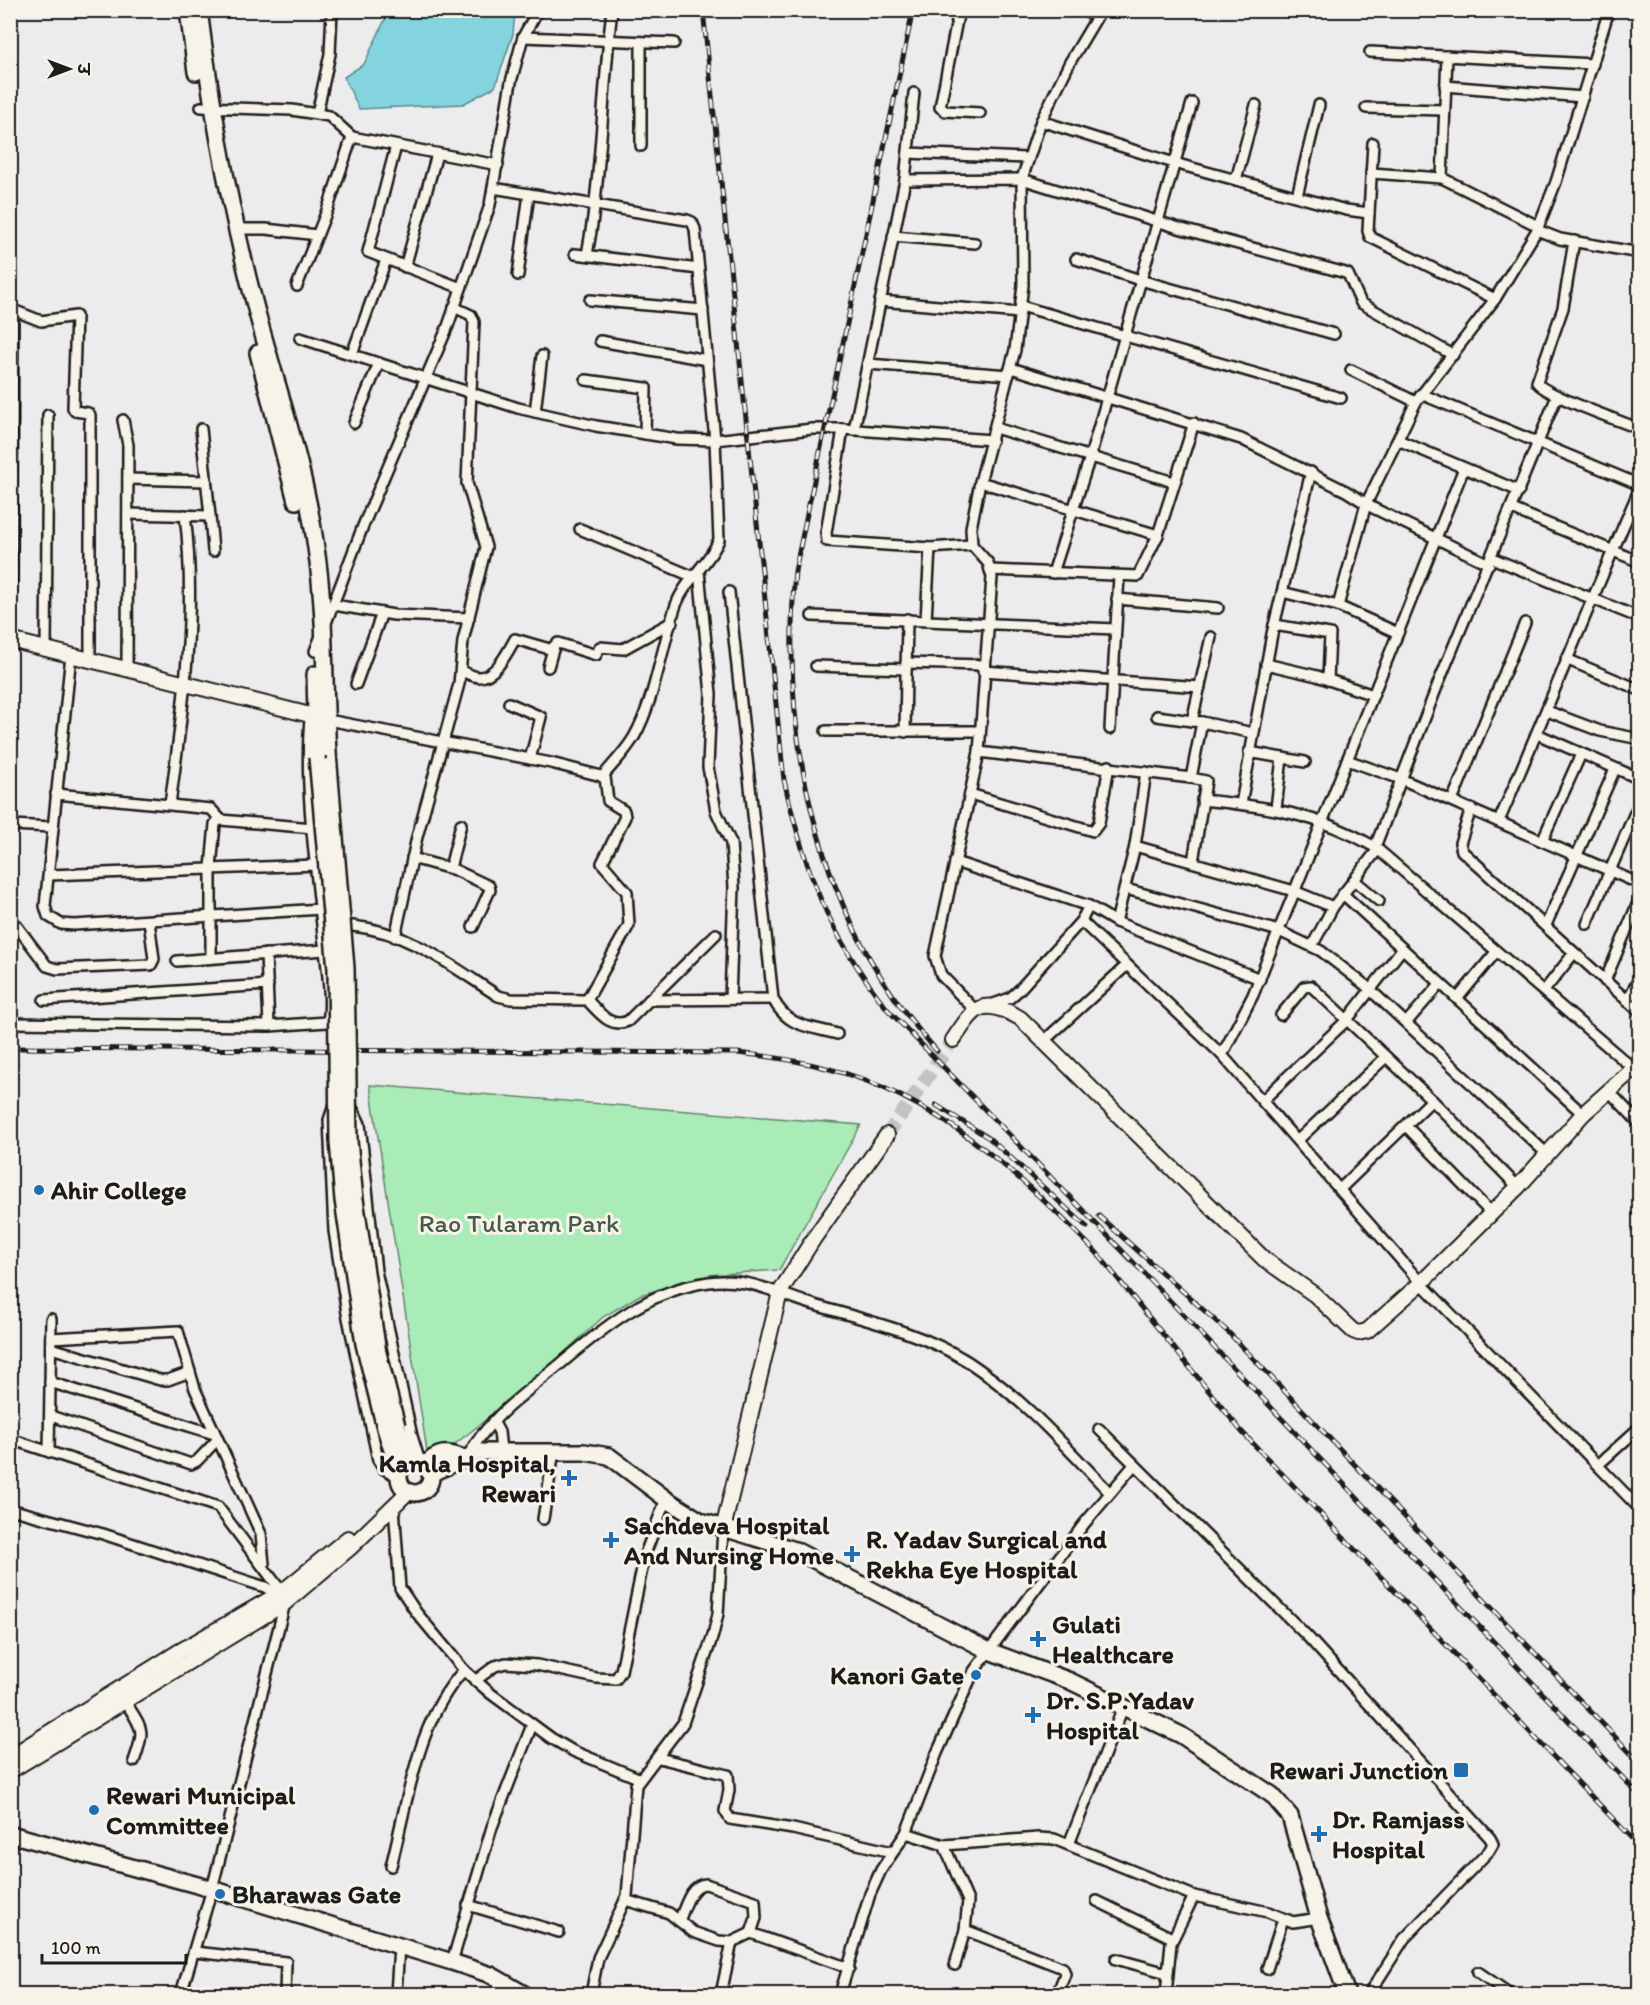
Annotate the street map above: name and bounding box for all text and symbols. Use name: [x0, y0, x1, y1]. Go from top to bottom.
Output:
north arrow: [39, 39, 99, 99]
text: उ: [74, 62, 93, 76]
place label: Ahir College: [50, 1174, 187, 1206]
marker: Ahir College: [32, 1183, 46, 1197]
park label: Rao Tularam Park: [419, 1207, 619, 1239]
place label: Kamla Hospital, Rewari: [379, 1447, 556, 1509]
marker: Kamla Hospital, Rewari: [560, 1469, 578, 1487]
place label: Sachdeva Hospital And Nursing Home: [623, 1509, 834, 1571]
place label: R. Yadav Surgical and Rekha Eye Hospital: [866, 1523, 1108, 1585]
marker: Sachdeva Hospital And Nursing Home: [602, 1531, 620, 1549]
marker: R. Yadav Surgical and Rekha Eye Hospital: [843, 1545, 861, 1563]
place label: Gulati Healthcare: [1052, 1608, 1174, 1670]
marker: Gulati Healthcare: [1029, 1630, 1047, 1648]
place label: Kanori Gate: [830, 1659, 964, 1691]
marker: Kanori Gate: [969, 1668, 983, 1682]
place label: Dr. S.P.Yadav Hospital: [1046, 1684, 1195, 1746]
marker: Dr. S.P.Yadav Hospital: [1024, 1706, 1042, 1724]
place label: Rewari Junction: [1269, 1754, 1448, 1786]
marker: Rewari Junction: [1452, 1761, 1470, 1779]
place label: Rewari Municipal Committee: [106, 1779, 296, 1841]
marker: Rewari Municipal Committee: [87, 1803, 101, 1817]
place label: Dr. Ramjass Hospital: [1332, 1803, 1465, 1865]
marker: Dr. Ramjass Hospital: [1310, 1825, 1328, 1843]
place label: Bharawas Gate: [232, 1878, 401, 1910]
marker: Bharawas Gate: [213, 1887, 227, 1901]
scale bar: [42, 1927, 186, 1965]
text: 100 m: [51, 1937, 101, 1959]

